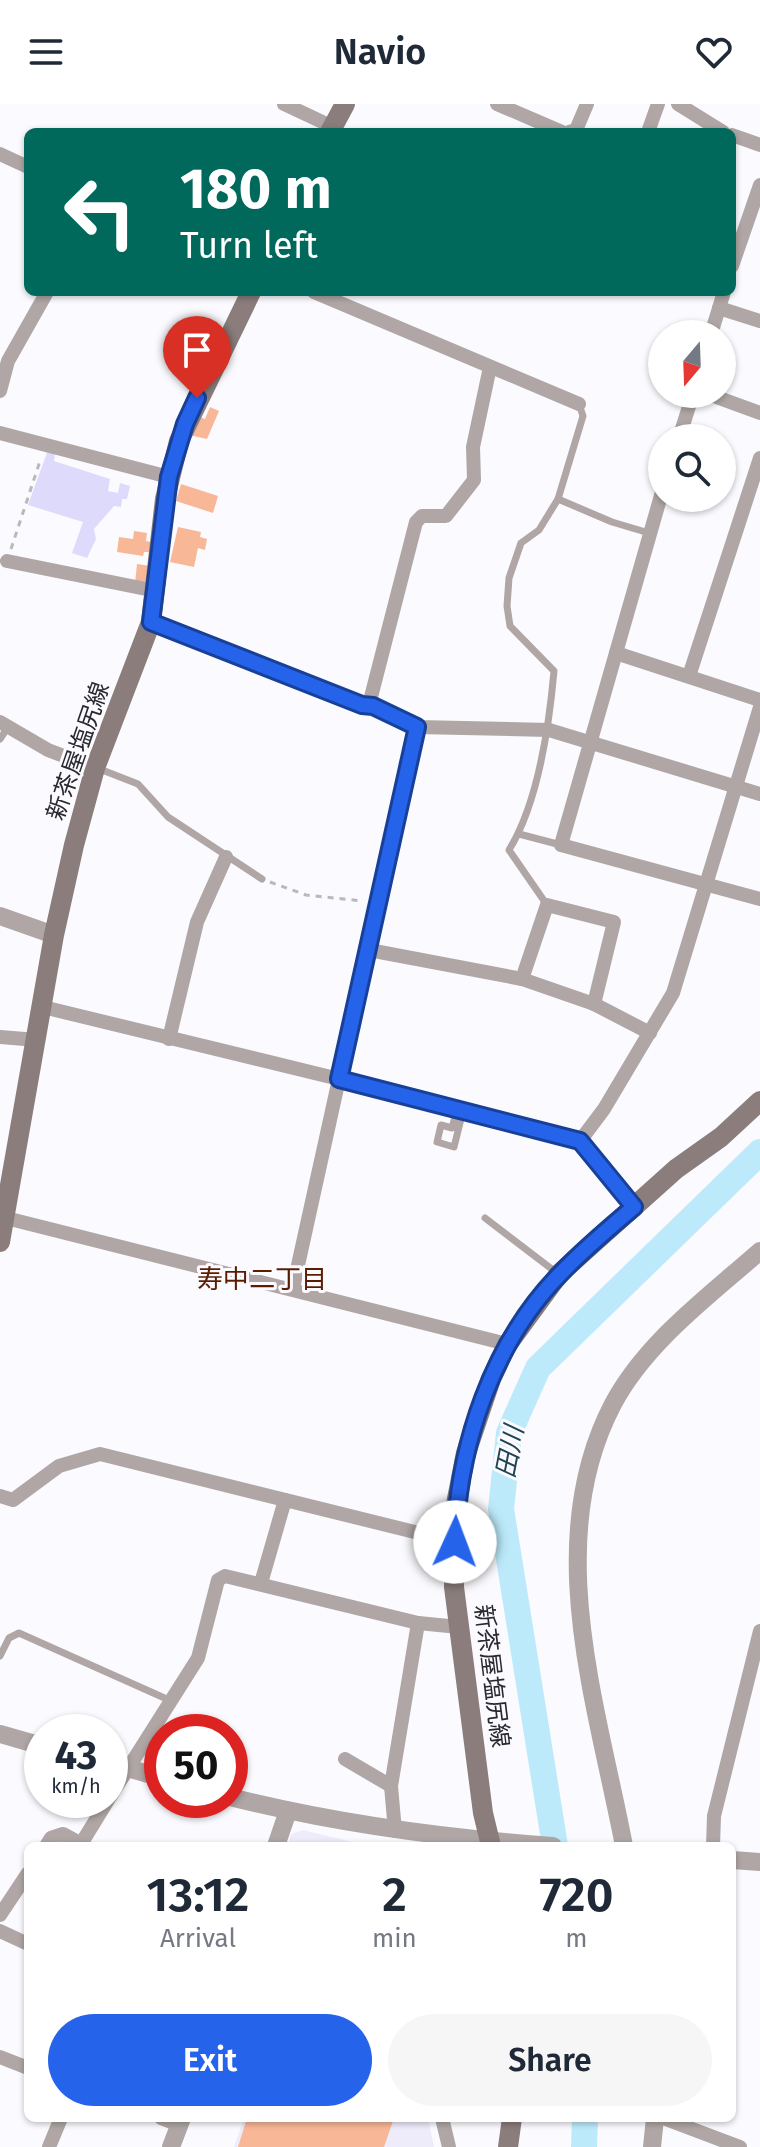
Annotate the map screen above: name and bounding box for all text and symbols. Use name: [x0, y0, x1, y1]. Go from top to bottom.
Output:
icon: menu: [24, 30, 68, 74]
text: Navio: [334, 30, 426, 74]
icon: heart: [692, 30, 736, 74]
text: 180 m: [180, 156, 332, 223]
icon: left: [48, 160, 152, 264]
text: Turn left: [180, 224, 318, 268]
pin: [163, 316, 231, 398]
north arrow: [648, 320, 736, 408]
map controls: [648, 320, 736, 512]
icon: arrive: [175, 328, 219, 372]
button: search: [648, 424, 736, 512]
street label: 新茶屋塩尻線: [41, 678, 115, 824]
district label: 寿中二丁目: [197, 1264, 327, 1295]
water label: 田川: [490, 1421, 531, 1480]
position arrow: [413, 1500, 497, 1584]
street label: 新茶屋塩尻線: [469, 1603, 515, 1749]
speed limit sign: 50: [144, 1714, 248, 1818]
text: 43: [55, 1732, 97, 1780]
text: km/h: [51, 1774, 101, 1798]
text: 13:12: [147, 1866, 249, 1924]
text: 2: [382, 1866, 407, 1924]
text: 720: [539, 1866, 613, 1924]
text: Arrival: [160, 1923, 236, 1954]
text: min: [372, 1923, 417, 1954]
text: m: [565, 1923, 588, 1954]
button: Exit: [48, 2014, 372, 2106]
button: Share: [388, 2014, 712, 2106]

